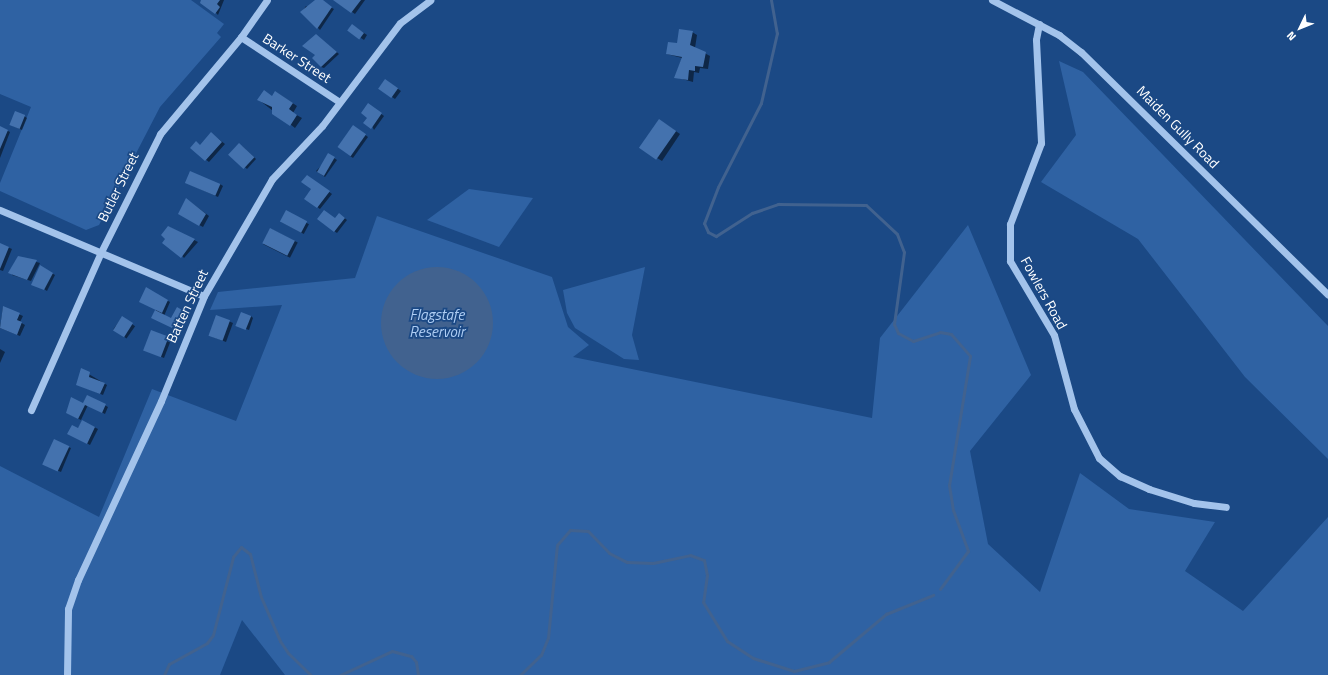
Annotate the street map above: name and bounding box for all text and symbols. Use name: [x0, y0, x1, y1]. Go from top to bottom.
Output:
north arrow: [1280, 8, 1320, 48]
text: N: [1283, 28, 1300, 44]
street label: Barker Street: [260, 30, 334, 86]
street label: Maiden Gully Road: [1133, 82, 1223, 172]
street label: Butler Street: [94, 149, 142, 225]
street label: Fowlers Road: [1017, 254, 1071, 332]
street label: Batten Street: [163, 267, 211, 345]
water label: Flagstafe Reservoir: [409, 305, 465, 340]

